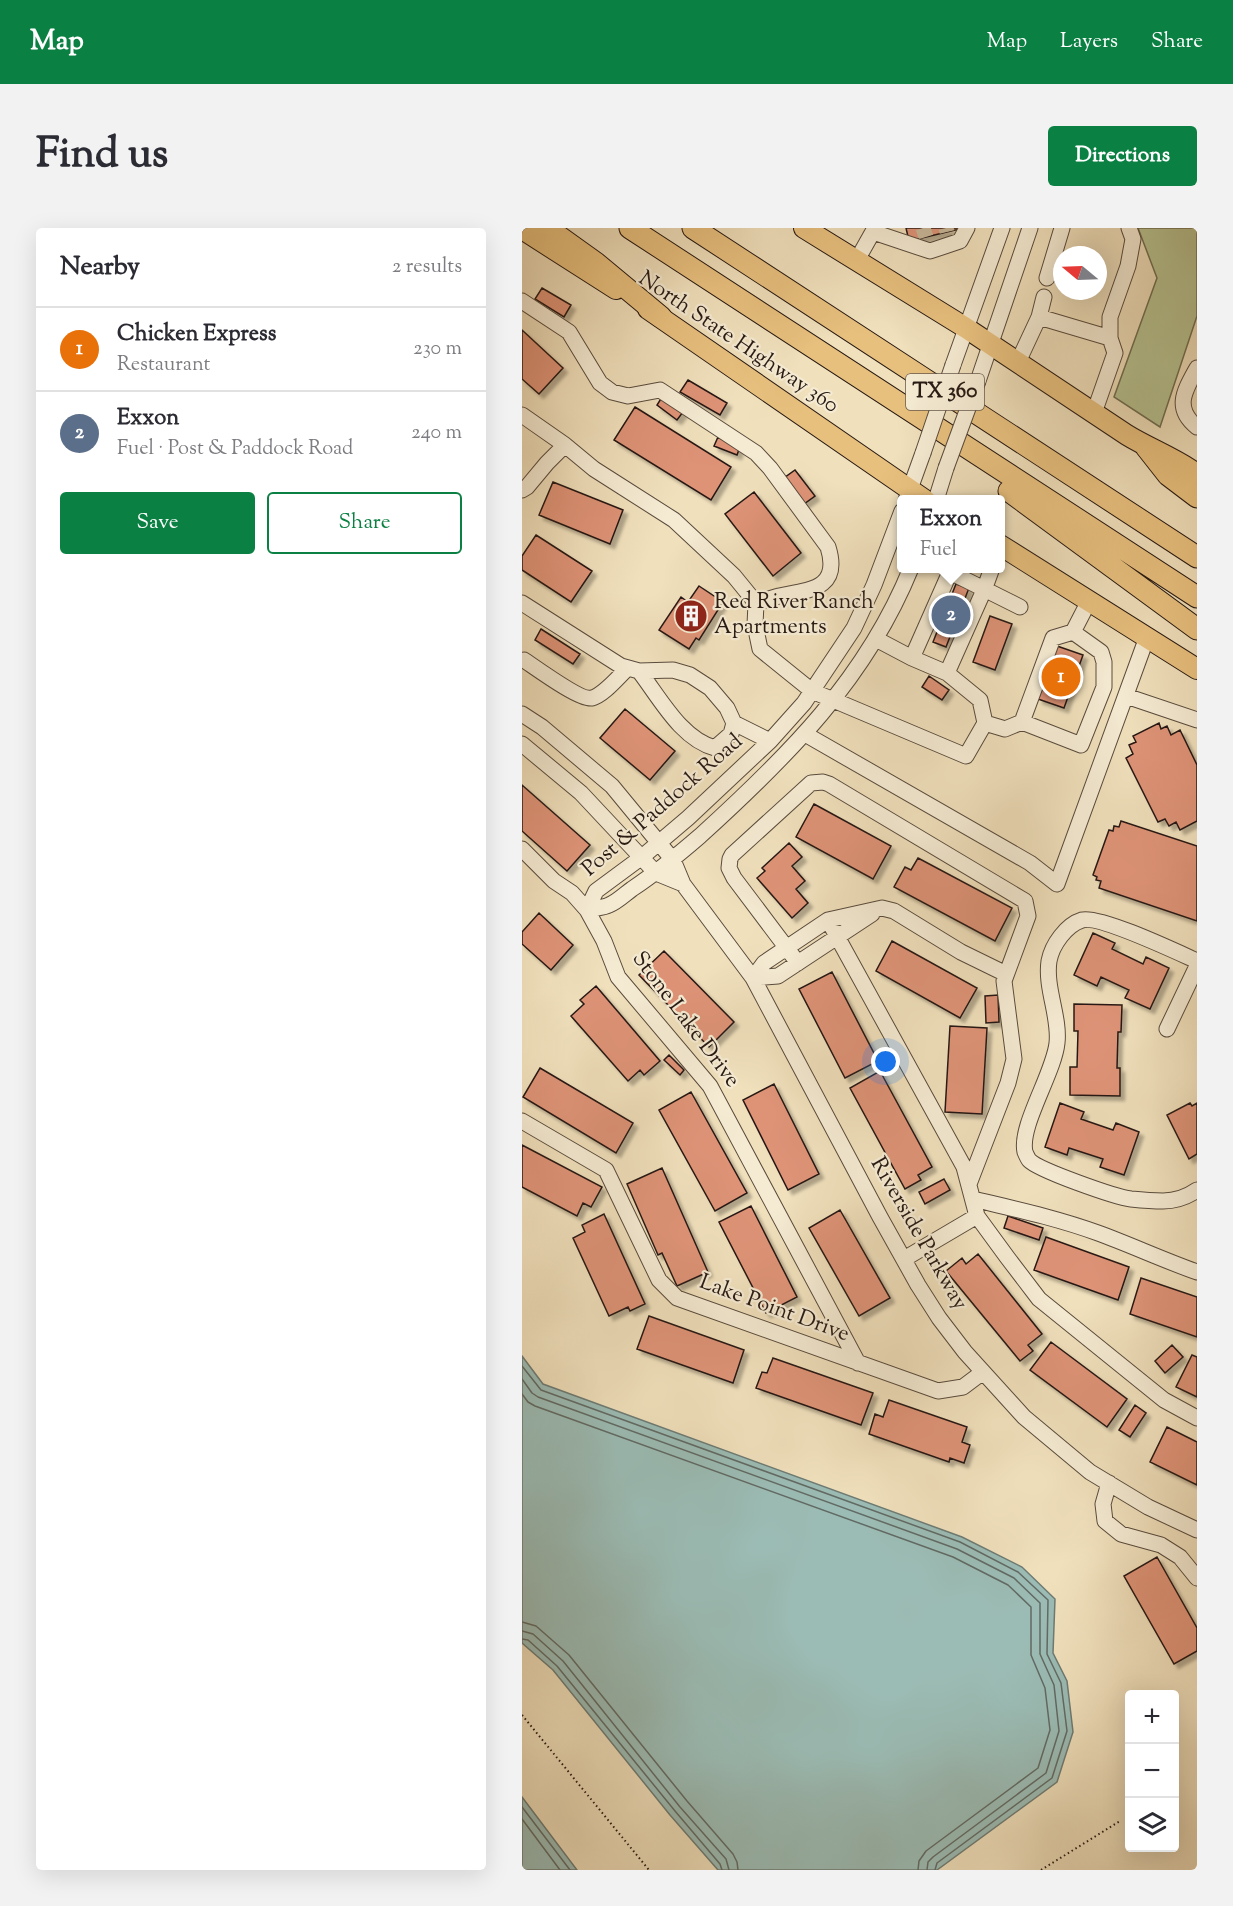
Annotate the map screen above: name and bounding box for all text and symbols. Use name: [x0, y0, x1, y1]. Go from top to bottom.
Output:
text: Map: [30, 22, 84, 62]
text: Map: [987, 27, 1027, 57]
text: Layers: [1060, 27, 1118, 57]
text: Share: [1151, 27, 1203, 57]
text: Find us: [36, 126, 168, 186]
button: Directions: [1048, 126, 1197, 186]
north arrow: [1053, 246, 1107, 300]
text: Nearby: [60, 249, 140, 286]
text: 2 results: [392, 253, 462, 282]
street label: North State Highway 360: [631, 264, 845, 422]
text: Chicken Express: [117, 319, 276, 351]
text: 1: [76, 335, 83, 364]
text: 230 m: [413, 335, 462, 364]
text: Restaurant: [117, 351, 210, 380]
road number: TX 360: [906, 374, 984, 410]
text: Exxon: [117, 403, 179, 435]
text: 2: [75, 419, 84, 448]
text: 240 m: [411, 419, 462, 448]
text: Fuel · Post & Paddock Road: [117, 435, 353, 464]
button: Save: [60, 492, 255, 554]
button: Share: [267, 492, 462, 554]
popup: [897, 495, 1005, 573]
text: Exxon: [920, 504, 982, 536]
text: Fuel: [920, 536, 957, 565]
place label: Red River Ranch Apartments: [714, 587, 874, 644]
pin: 2: [932, 592, 970, 638]
building icon: Red River Ranch Apartments: [673, 598, 709, 634]
pin: 1: [1042, 654, 1080, 700]
street label: Post & Paddock Road: [575, 727, 751, 885]
street label: Stone Lake Drive: [623, 945, 747, 1095]
your location: [871, 1047, 900, 1076]
street label: Riverside Parkway: [861, 1151, 975, 1317]
street label: Lake Point Drive: [694, 1267, 854, 1351]
map controls: [1125, 1690, 1179, 1852]
button: +: [1125, 1690, 1179, 1744]
button: −: [1125, 1744, 1179, 1798]
button: layers: [1125, 1798, 1179, 1852]

